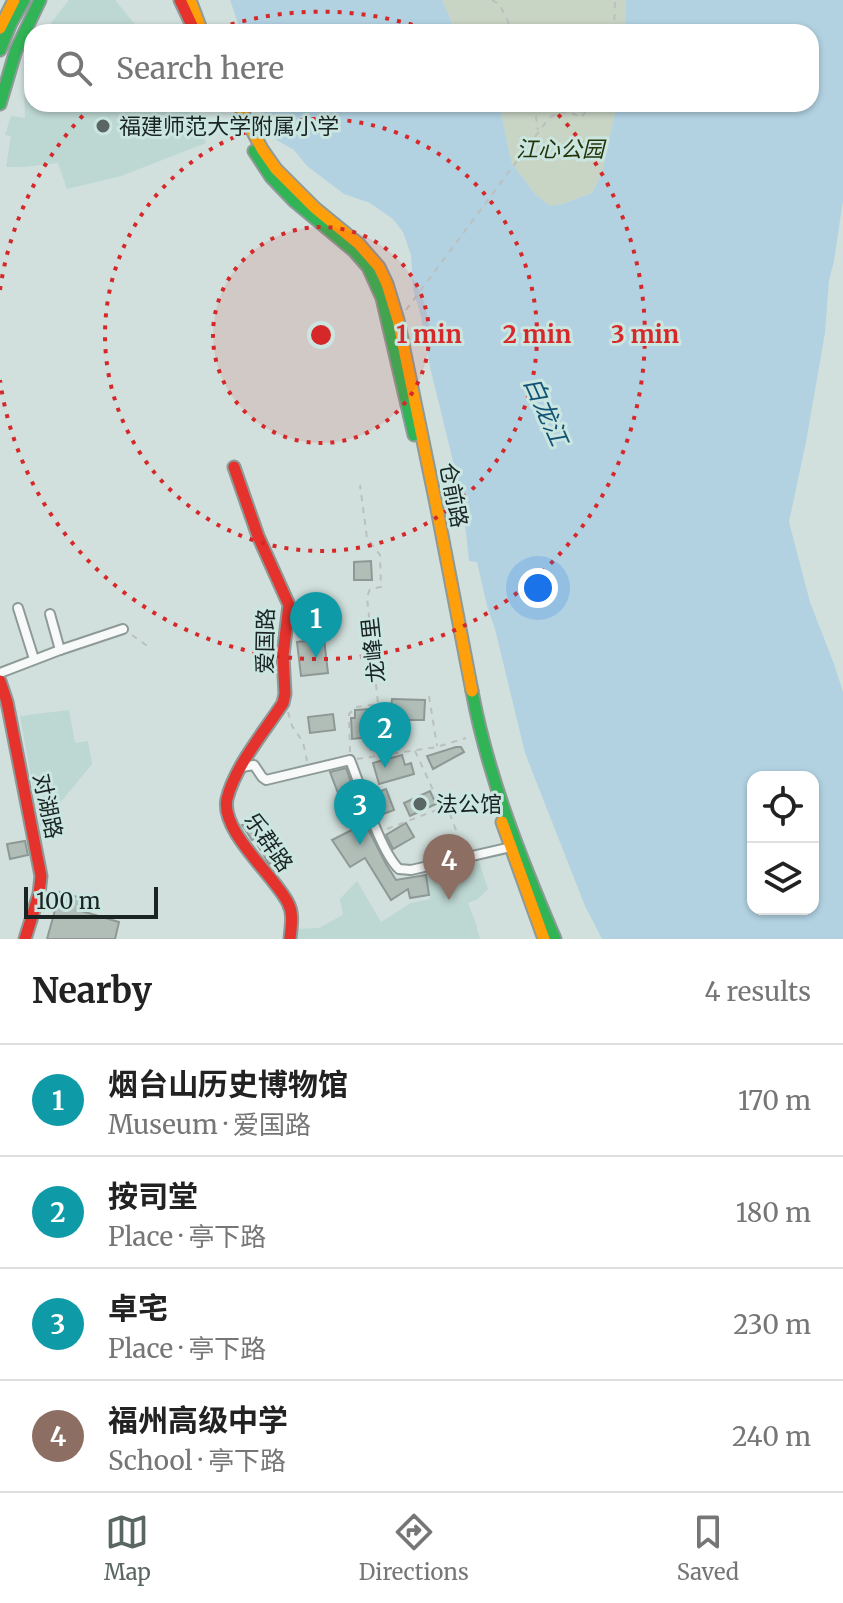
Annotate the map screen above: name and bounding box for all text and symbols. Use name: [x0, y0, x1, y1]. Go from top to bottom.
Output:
search box: [24, 24, 819, 112]
icon: search: [52, 46, 96, 90]
text: Search here: [116, 49, 284, 87]
place label: 福建师范大学附属小学: [119, 112, 339, 140]
marker: 福建师范大学附属小学: [94, 117, 112, 135]
park label: 江心公园: [516, 135, 607, 163]
text: 1 min: [396, 319, 462, 350]
text: 2 min: [503, 319, 571, 350]
text: 3 min: [611, 319, 679, 350]
centre of rings: [307, 321, 335, 349]
water label: 白龙江: [517, 372, 576, 453]
street label: 仓前路: [434, 460, 474, 530]
your location: [518, 568, 558, 608]
pin: 1: [290, 592, 342, 658]
street label: 爱国路: [250, 608, 280, 674]
street label: 龙峰里: [356, 616, 390, 684]
pin: 2: [359, 702, 411, 768]
street label: 对湖路: [27, 771, 69, 841]
map controls: [747, 771, 819, 915]
button: locate: [747, 771, 819, 843]
pin: 3: [334, 779, 386, 845]
place label: 法公馆: [436, 790, 502, 818]
marker: 法公馆: [411, 795, 429, 813]
street label: 乐群路: [239, 807, 299, 877]
pin: 4: [423, 834, 475, 900]
button: layers: [747, 843, 819, 915]
scale bar: [24, 883, 158, 919]
text: 100 m: [36, 887, 101, 915]
text: Nearby: [32, 970, 152, 1012]
text: 4 results: [704, 975, 811, 1008]
text: 烟台山历史博物馆: [108, 1065, 348, 1103]
text: 1: [52, 1084, 64, 1117]
text: 170 m: [738, 1084, 811, 1117]
text: Museum · 爱国路: [108, 1108, 311, 1141]
text: 按司堂: [108, 1177, 198, 1215]
text: 2: [50, 1196, 66, 1229]
text: 180 m: [736, 1196, 811, 1229]
text: Place · 亭下路: [108, 1220, 266, 1253]
text: 卓宅: [108, 1289, 168, 1327]
text: 3: [51, 1308, 65, 1341]
text: 230 m: [733, 1308, 811, 1341]
text: Place · 亭下路: [108, 1332, 266, 1365]
text: 福州高级中学: [108, 1401, 288, 1439]
text: 4: [50, 1420, 66, 1453]
text: 240 m: [732, 1420, 811, 1453]
text: School · 亭下路: [108, 1444, 286, 1477]
tab: Map: [104, 1510, 151, 1586]
tab: Directions: [359, 1510, 469, 1586]
tab: Saved: [677, 1510, 739, 1586]

